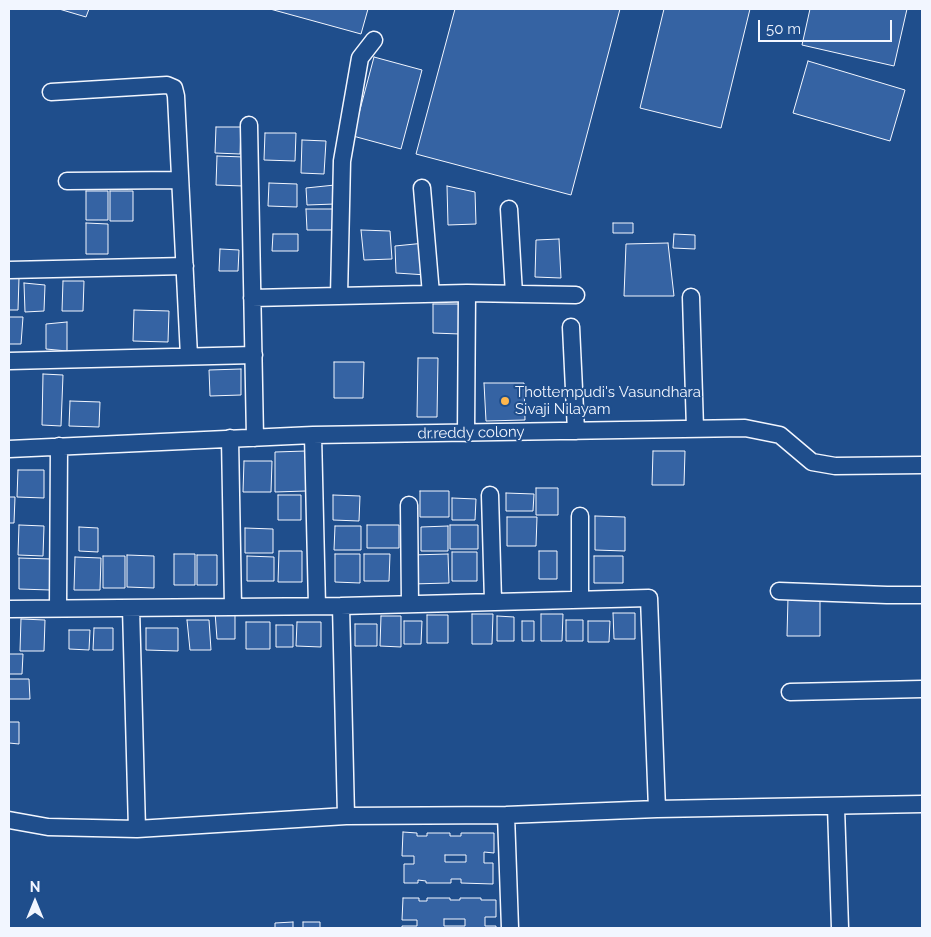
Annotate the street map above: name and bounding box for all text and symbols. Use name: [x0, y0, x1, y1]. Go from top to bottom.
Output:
scale bar: [761, 10, 895, 42]
text: 50 m: [766, 20, 801, 38]
place label: Thottempudi's Vasundhara Sivaji Nilayam: [515, 383, 701, 418]
marker: Thottempudi's Vasundhara Sivaji Nilayam: [499, 395, 511, 407]
street label: dr.reddy colony: [417, 423, 525, 443]
north arrow: [10, 877, 60, 927]
text: N: [30, 879, 40, 895]

